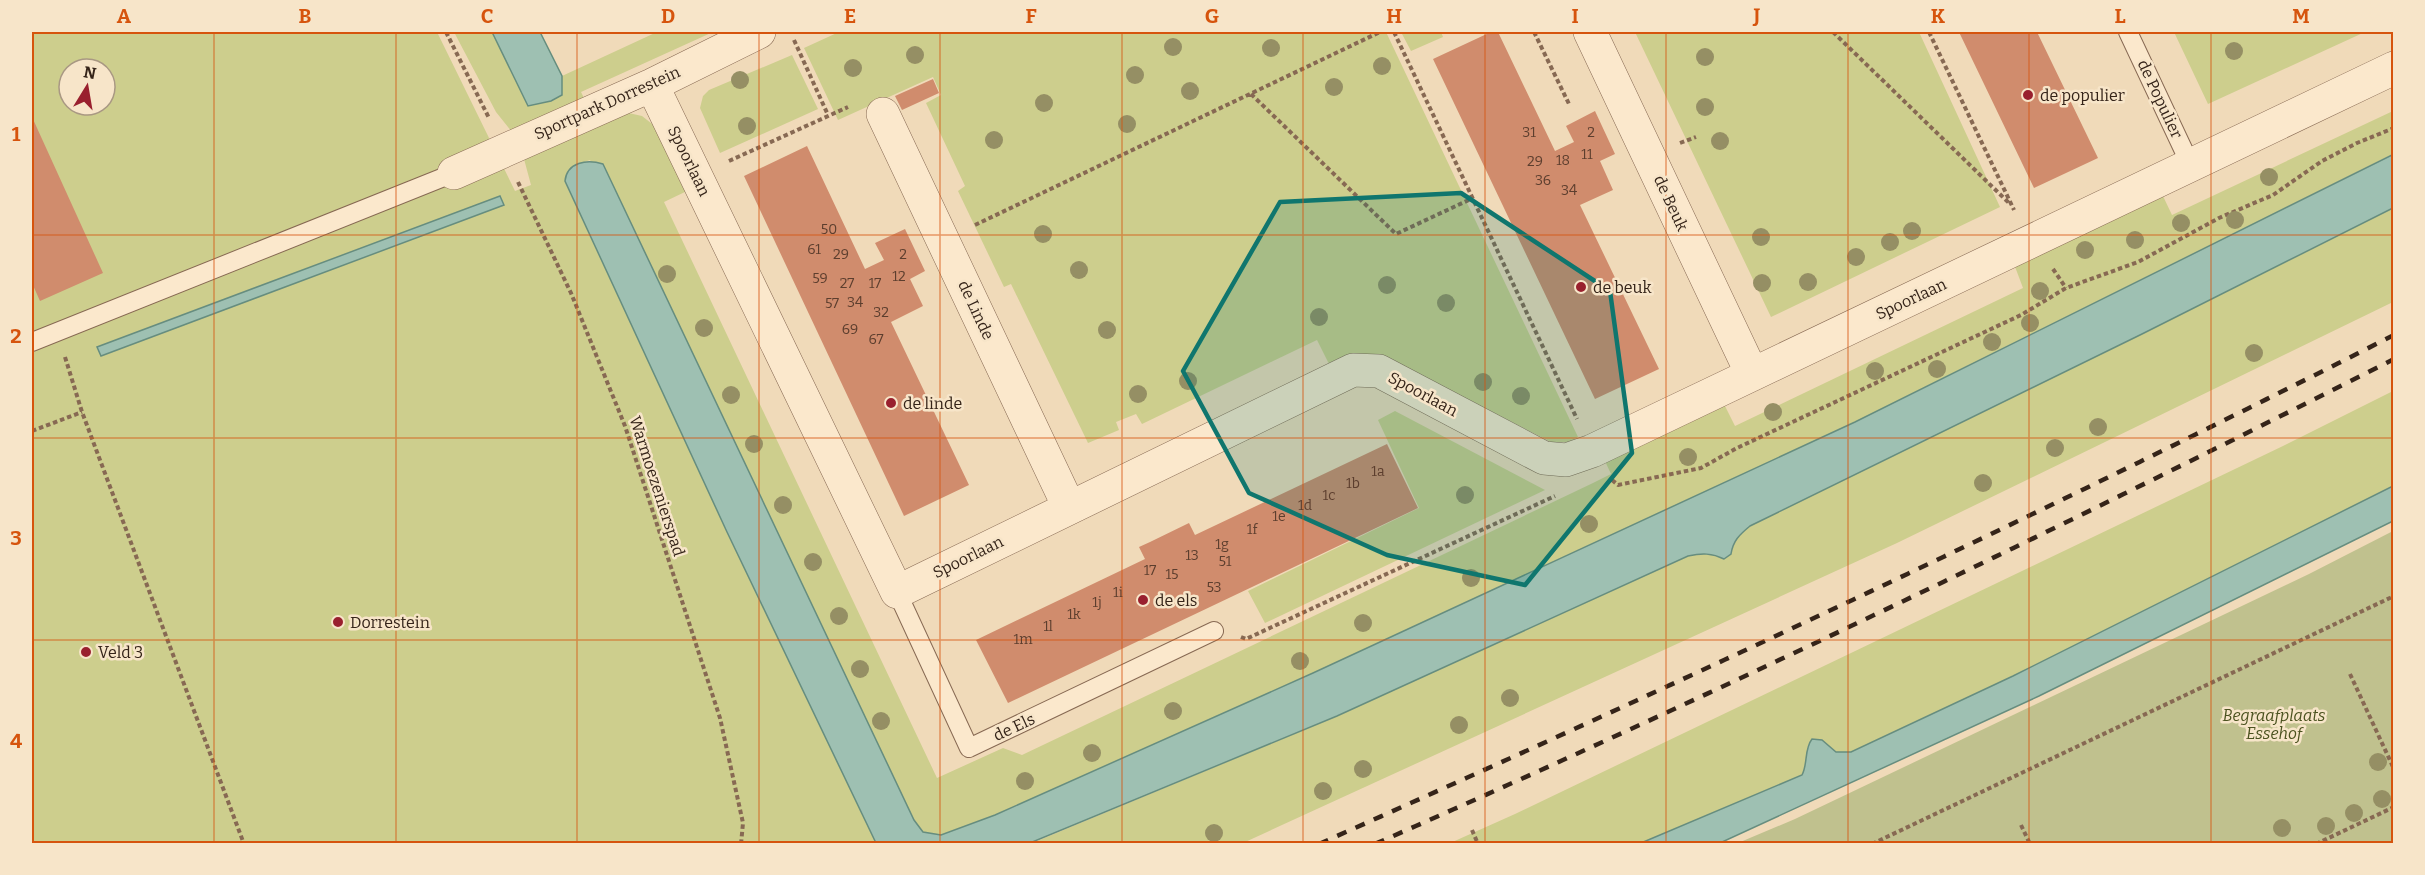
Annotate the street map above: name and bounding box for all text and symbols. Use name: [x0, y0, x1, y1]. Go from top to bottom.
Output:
text: A: [117, 4, 132, 28]
text: B: [299, 4, 312, 28]
text: C: [481, 4, 493, 28]
text: D: [661, 4, 675, 28]
text: E: [844, 4, 856, 28]
text: F: [1025, 4, 1037, 28]
text: G: [1205, 4, 1219, 28]
text: H: [1386, 4, 1402, 28]
text: I: [1571, 4, 1579, 28]
text: J: [1753, 4, 1761, 28]
text: K: [1931, 4, 1946, 28]
text: L: [2114, 4, 2126, 28]
text: M: [2292, 4, 2310, 28]
north arrow: [57, 57, 117, 117]
street label: de Populier: [2134, 57, 2186, 141]
text: N: [82, 62, 98, 83]
street label: Sportpark Dorrestein: [531, 62, 683, 144]
place label: de populier: [2040, 86, 2125, 105]
marker: de populier: [2021, 88, 2035, 102]
text: 1: [12, 122, 21, 146]
street label: Spoorlaan: [664, 123, 714, 199]
house number: 31: [1522, 124, 1536, 141]
house number: 2: [1587, 124, 1595, 141]
house number: 11: [1581, 146, 1593, 163]
house number: 18: [1556, 152, 1570, 169]
house number: 29: [1527, 153, 1543, 170]
house number: 36: [1535, 172, 1551, 189]
street label: de Beuk: [1650, 172, 1692, 234]
house number: 34: [1561, 182, 1577, 199]
house number: 50: [821, 221, 837, 238]
house number: 61: [807, 241, 821, 258]
house number: 29: [833, 246, 849, 263]
house number: 2: [899, 246, 907, 263]
house number: 12: [892, 268, 906, 285]
house number: 59: [812, 270, 828, 287]
street label: Spoorlaan: [1873, 274, 1949, 324]
house number: 27: [840, 275, 854, 292]
house number: 17: [869, 275, 881, 292]
street label: de Linde: [954, 277, 998, 343]
place label: de beuk: [1593, 278, 1651, 297]
marker: de beuk: [1574, 280, 1588, 294]
house number: 34: [847, 294, 863, 311]
house number: 57: [825, 295, 839, 312]
house number: 32: [873, 304, 889, 321]
house number: 69: [842, 321, 858, 338]
text: 2: [10, 324, 22, 348]
house number: 67: [868, 331, 884, 348]
street label: Spoorlaan: [1385, 368, 1461, 420]
place label: de linde: [903, 394, 962, 413]
marker: de linde: [884, 396, 898, 410]
street label: Warmoezenierspad: [625, 414, 689, 559]
house number: 1a: [1371, 463, 1385, 480]
house number: 1b: [1346, 475, 1360, 492]
house number: 1c: [1323, 487, 1335, 504]
house number: 1d: [1298, 497, 1312, 514]
house number: 1e: [1272, 508, 1286, 525]
house number: 1f: [1247, 521, 1258, 538]
text: 3: [10, 526, 22, 550]
street label: Spoorlaan: [930, 532, 1006, 582]
house number: 1g: [1215, 536, 1229, 553]
house number: 13: [1185, 547, 1199, 564]
house number: 51: [1219, 553, 1232, 570]
house number: 17: [1144, 562, 1156, 579]
house number: 15: [1165, 566, 1179, 583]
house number: 53: [1206, 579, 1222, 596]
house number: 1i: [1113, 584, 1123, 601]
place label: de els: [1155, 591, 1197, 610]
marker: de els: [1136, 593, 1150, 607]
house number: 1j: [1092, 594, 1102, 611]
house number: 1k: [1067, 606, 1081, 623]
place label: Dorrestein: [350, 613, 430, 632]
marker: Dorrestein: [331, 615, 345, 629]
house number: 1l: [1043, 618, 1053, 635]
house number: 1m: [1013, 631, 1033, 648]
place label: Veld 3: [98, 643, 143, 662]
marker: Veld 3: [79, 645, 93, 659]
park label: Begraafplaats Essehof: [2223, 706, 2326, 743]
street label: de Els: [990, 709, 1038, 745]
text: 4: [10, 729, 22, 753]

